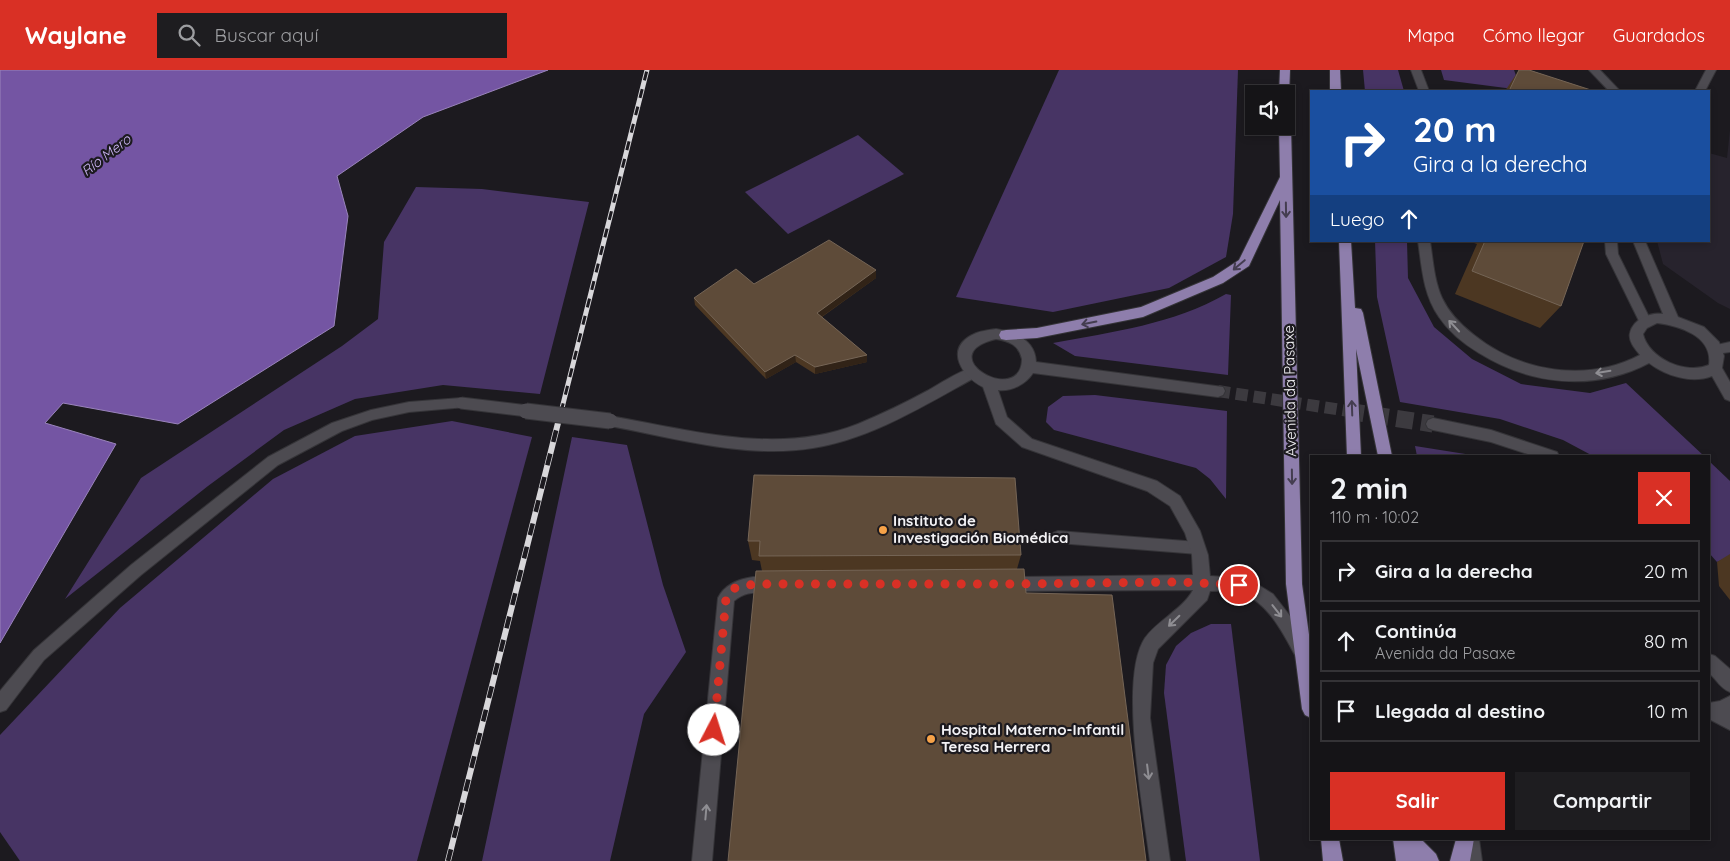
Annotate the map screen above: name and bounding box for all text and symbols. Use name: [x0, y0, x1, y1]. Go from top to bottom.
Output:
search box: [157, 13, 507, 58]
text: Waylane: [25, 20, 127, 50]
icon: search: [175, 21, 203, 49]
text: Buscar aquí: [215, 23, 318, 47]
text: Mapa: [1407, 24, 1455, 47]
text: Cómo llegar: [1483, 24, 1585, 47]
text: Guardados: [1613, 24, 1705, 47]
map controls: [1245, 85, 1295, 135]
button: sound: [1245, 85, 1295, 135]
text: 20 m: [1413, 107, 1496, 151]
icon: right: [1330, 110, 1395, 175]
water label: Río Mero: [78, 130, 135, 180]
text: Gira a la derecha: [1413, 150, 1588, 178]
one-way arrow: [1282, 202, 1291, 218]
icon: ahead: [1395, 205, 1423, 233]
text: Luego: [1330, 207, 1385, 231]
one-way arrow: [1233, 260, 1246, 271]
one-way arrow: [1082, 319, 1098, 329]
one-way arrow: [1448, 320, 1460, 333]
street label: Avenida da Pasaxe: [1279, 325, 1300, 457]
one-way arrow: [1595, 367, 1611, 377]
one-way arrow: [1348, 400, 1357, 416]
one-way arrow: [1287, 469, 1296, 485]
text: 2 min: [1330, 469, 1408, 507]
button: close: [1638, 472, 1690, 524]
text: 110 m · 10:02: [1330, 507, 1419, 527]
place label: Instituto de Investigación Biomédica: [893, 511, 1068, 547]
marker: Instituto de Investigación Biomédica: [877, 524, 889, 536]
icon: right: [1332, 557, 1360, 585]
text: Gira a la derecha: [1375, 559, 1533, 583]
text: 20 m: [1644, 559, 1688, 583]
pin: [1218, 564, 1260, 606]
icon: arrive: [1225, 571, 1253, 599]
one-way arrow: [1272, 604, 1282, 618]
one-way arrow: [1168, 615, 1180, 627]
text: Continúa: [1375, 619, 1457, 643]
icon: ahead: [1332, 627, 1360, 655]
text: 80 m: [1644, 629, 1688, 653]
text: Avenida da Pasaxe: [1375, 643, 1516, 663]
icon: arrive: [1332, 697, 1360, 725]
text: Llegada al destino: [1375, 699, 1545, 723]
text: 10 m: [1647, 699, 1688, 723]
position arrow: [687, 703, 739, 755]
place label: Hospital Materno-Infantil Teresa Herrera: [941, 720, 1124, 756]
marker: Hospital Materno-Infantil Teresa Herrera: [925, 733, 937, 745]
one-way arrow: [1143, 764, 1153, 780]
button: Salir: [1330, 772, 1505, 830]
button: Compartir: [1515, 772, 1690, 830]
one-way arrow: [701, 805, 711, 821]

